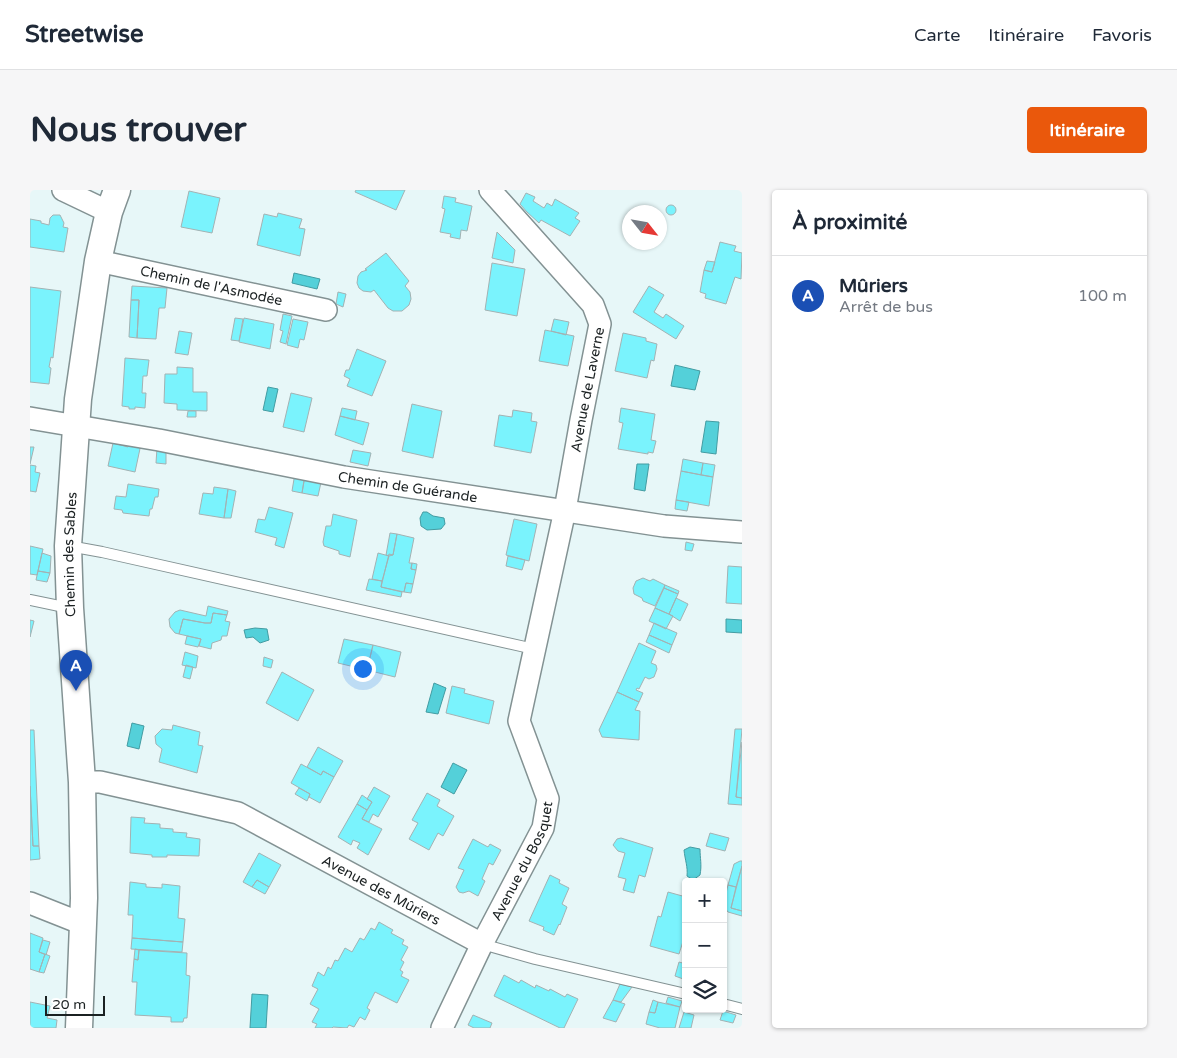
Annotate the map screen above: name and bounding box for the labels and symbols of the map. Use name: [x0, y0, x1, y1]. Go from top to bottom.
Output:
north arrow: [622, 205, 667, 250]
street label: Chemin de l'Asmodée: [139, 262, 284, 309]
street label: Avenue de Laverne: [567, 326, 608, 454]
street label: Chemin de Guérande: [337, 468, 479, 506]
street label: Chemin des Sables: [59, 491, 80, 618]
pin: A: [60, 650, 92, 691]
your location: [350, 656, 376, 682]
street label: Avenue du Bosquet: [487, 799, 556, 923]
street label: Avenue des Mûriers: [319, 851, 444, 929]
scale bar: [45, 993, 105, 1016]

